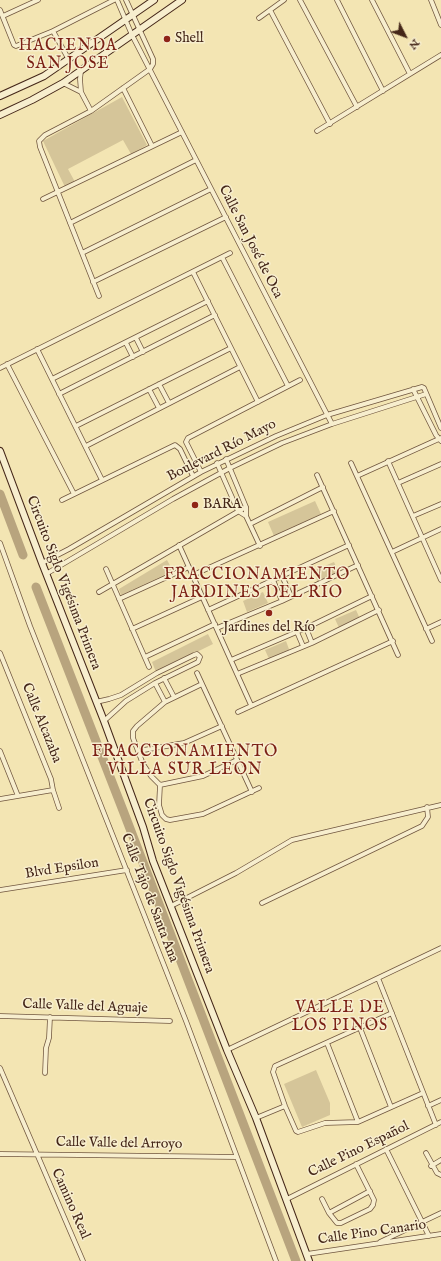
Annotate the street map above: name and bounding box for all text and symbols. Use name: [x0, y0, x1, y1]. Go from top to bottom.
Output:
north arrow: [385, 16, 425, 56]
place label: Shell: [175, 31, 204, 47]
marker: Shell: [162, 34, 172, 44]
text: N: [406, 36, 422, 52]
district label: HACIENDA SAN JOSE: [19, 37, 117, 75]
street label: Calle San José de Oca: [214, 183, 286, 301]
street label: Boulevard Río Mayo: [165, 416, 279, 486]
street label: Circuito Siglo Vigésima Primera: [22, 494, 104, 672]
place label: BARA: [203, 497, 242, 513]
marker: BARA: [190, 500, 200, 510]
district label: FRACCIONAMIENTO JARDINES DEL RIO: [164, 566, 350, 604]
marker: Jardines del Río: [264, 608, 274, 618]
place label: Jardines del Río: [223, 620, 315, 636]
street label: Calle Alcazaba: [17, 681, 65, 765]
district label: FRACCIONAMIENTO VILLA SUR LEON: [92, 743, 278, 781]
street label: Circuito Siglo Vigésima Primera: [138, 796, 218, 976]
street label: Calle Tajo de Santa Ana: [117, 831, 181, 965]
street label: Blvd Epsilon: [24, 855, 100, 883]
street label: Calle Valle del Aguaje: [22, 996, 148, 1018]
district label: VALLE DE LOS PINOS: [292, 999, 388, 1037]
street label: Calle Pino Español: [306, 1118, 412, 1182]
street label: Calle Valle del Arroyo: [56, 1134, 182, 1154]
street label: Camino Real: [47, 1166, 93, 1242]
street label: Calle Pino Canario: [317, 1217, 427, 1249]

